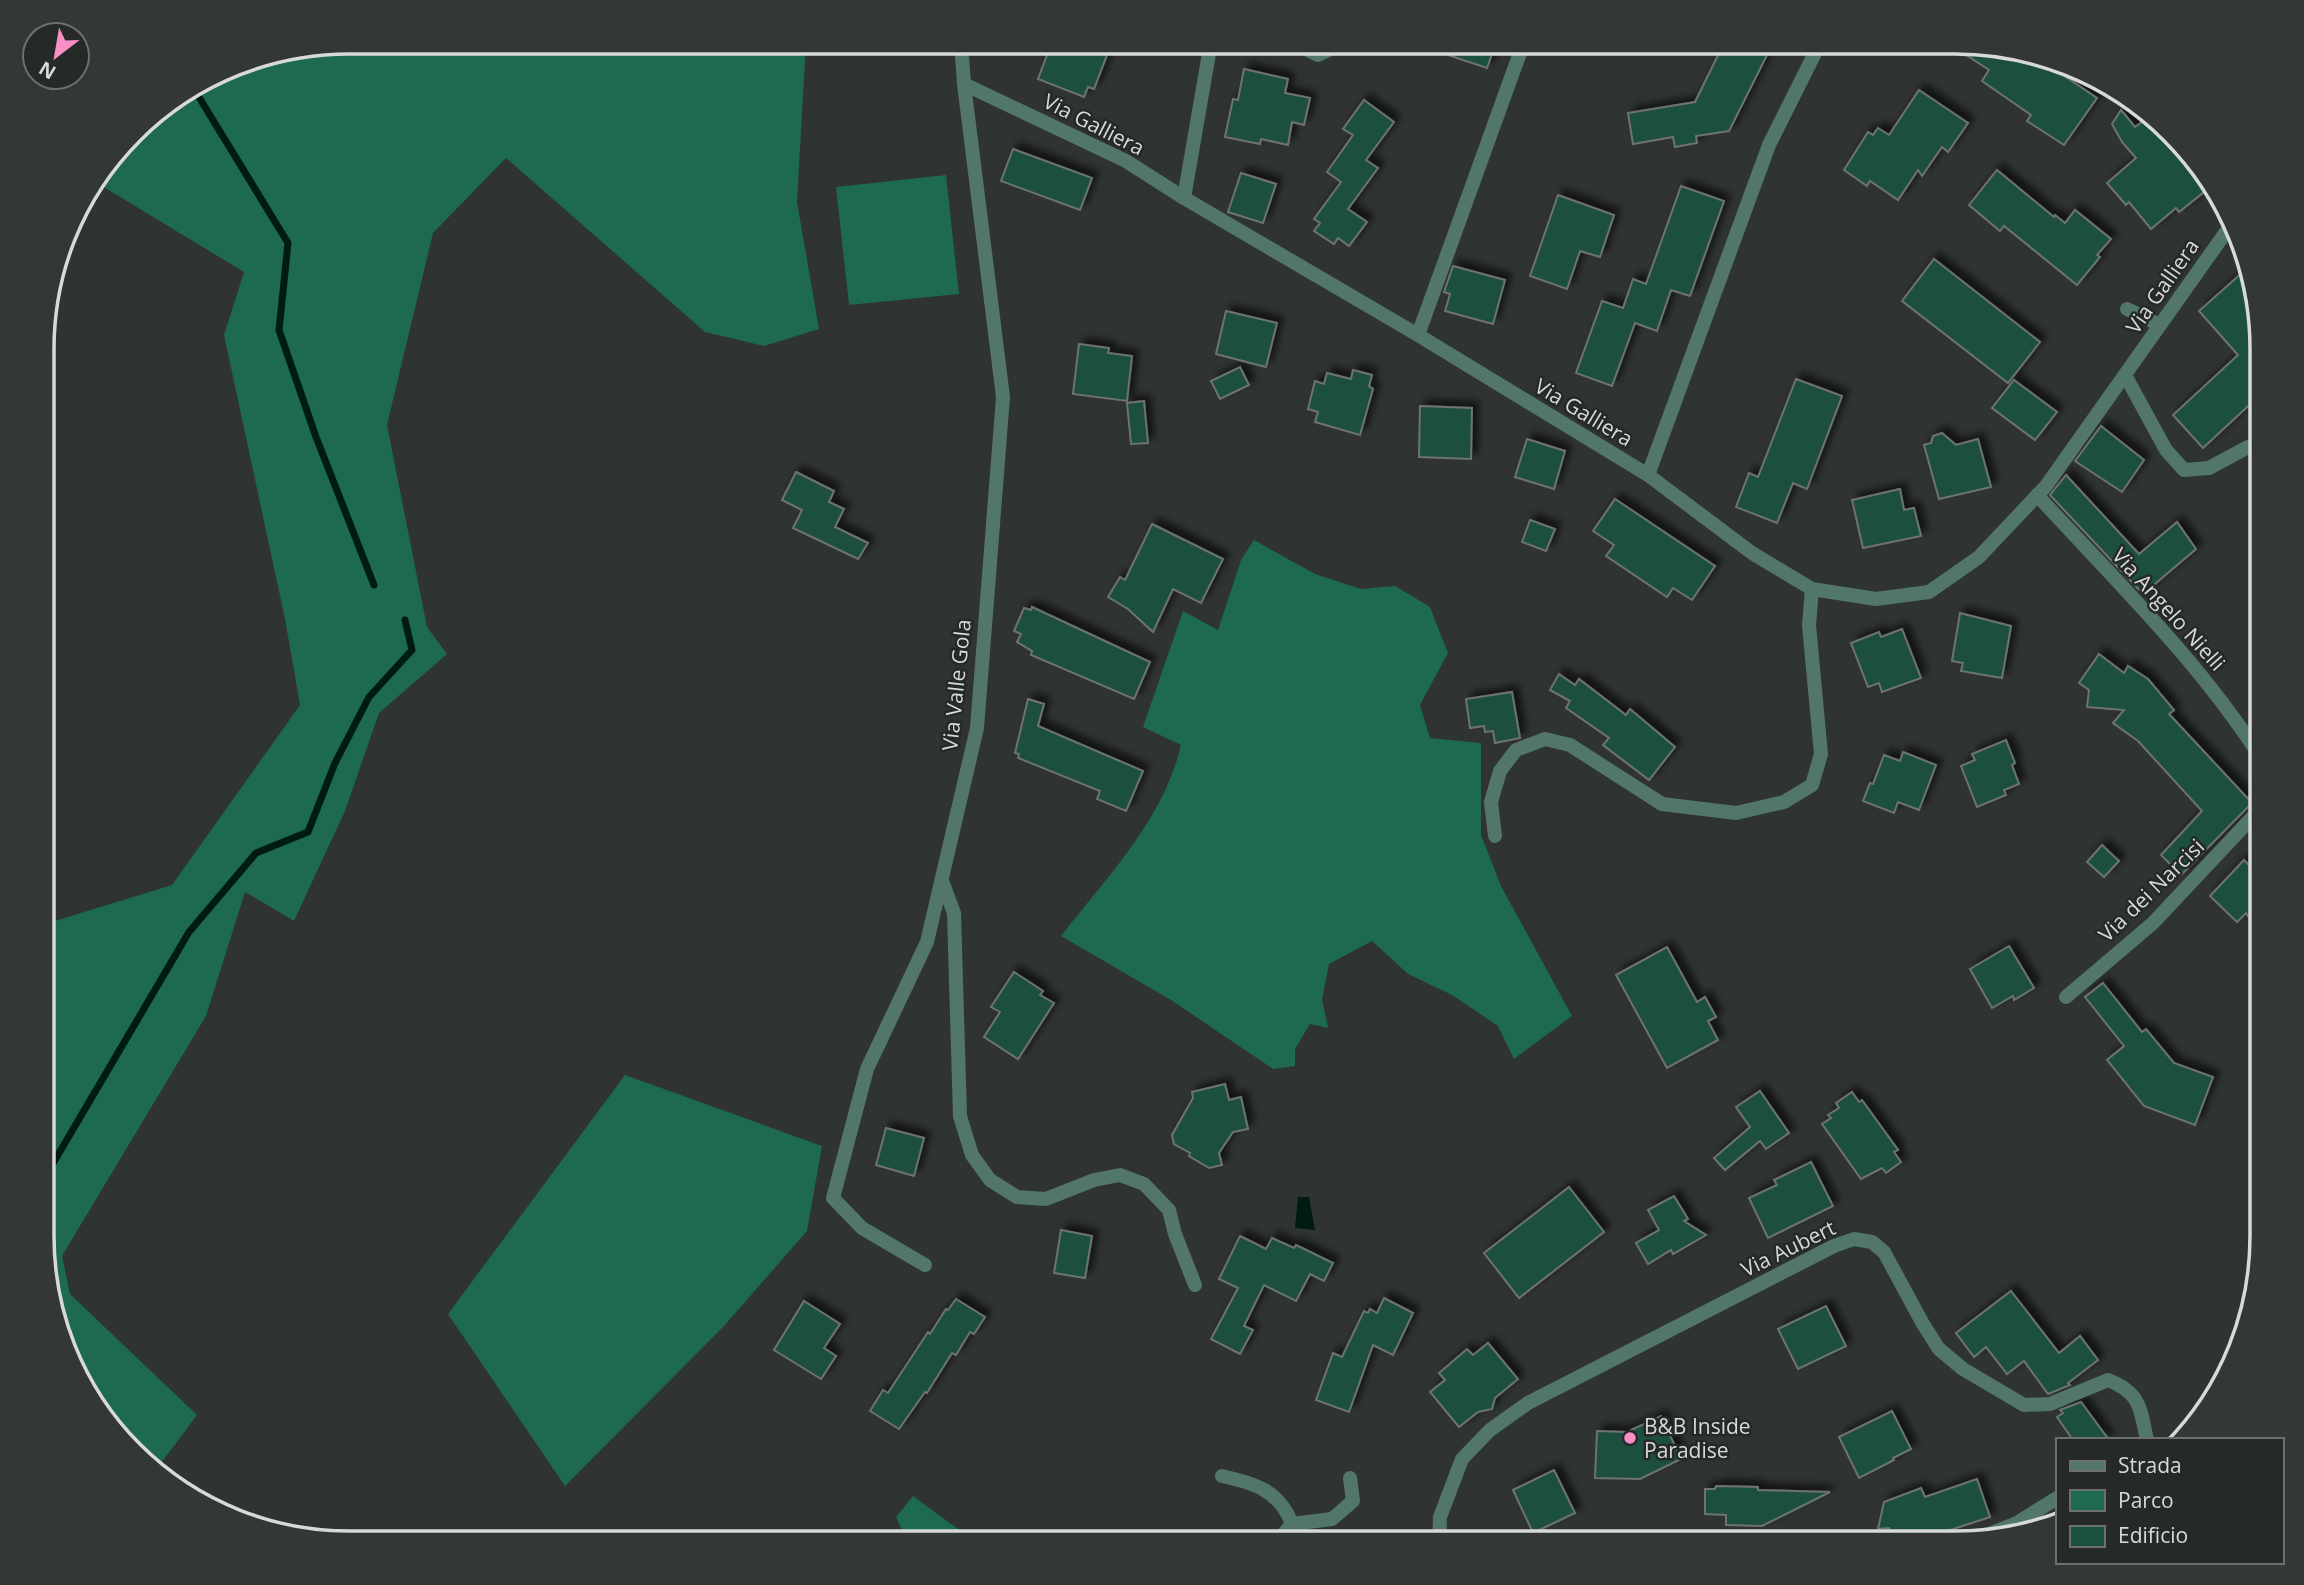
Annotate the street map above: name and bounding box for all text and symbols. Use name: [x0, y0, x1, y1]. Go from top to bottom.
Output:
north arrow: [21, 21, 91, 91]
text: N: [34, 55, 61, 86]
street label: Via Galliera: [1039, 87, 1149, 161]
street label: Via Galliera: [2119, 233, 2205, 339]
street label: Via Galliera: [1530, 372, 1638, 452]
street label: Via Angelo Nielli: [2106, 541, 2232, 677]
street label: Via Valle Gola: [935, 618, 977, 752]
street label: Via dei Narcisi: [2092, 832, 2210, 948]
street label: Via Aubert: [1736, 1213, 1840, 1283]
place label: B&B Inside Paradise: [1644, 1412, 1751, 1464]
marker: B&B Inside Paradise: [1622, 1430, 1638, 1446]
legend: [2056, 1438, 2283, 1564]
text: Strada: [2118, 1451, 2182, 1479]
text: Parco: [2118, 1486, 2174, 1514]
text: Edificio: [2118, 1521, 2188, 1549]

